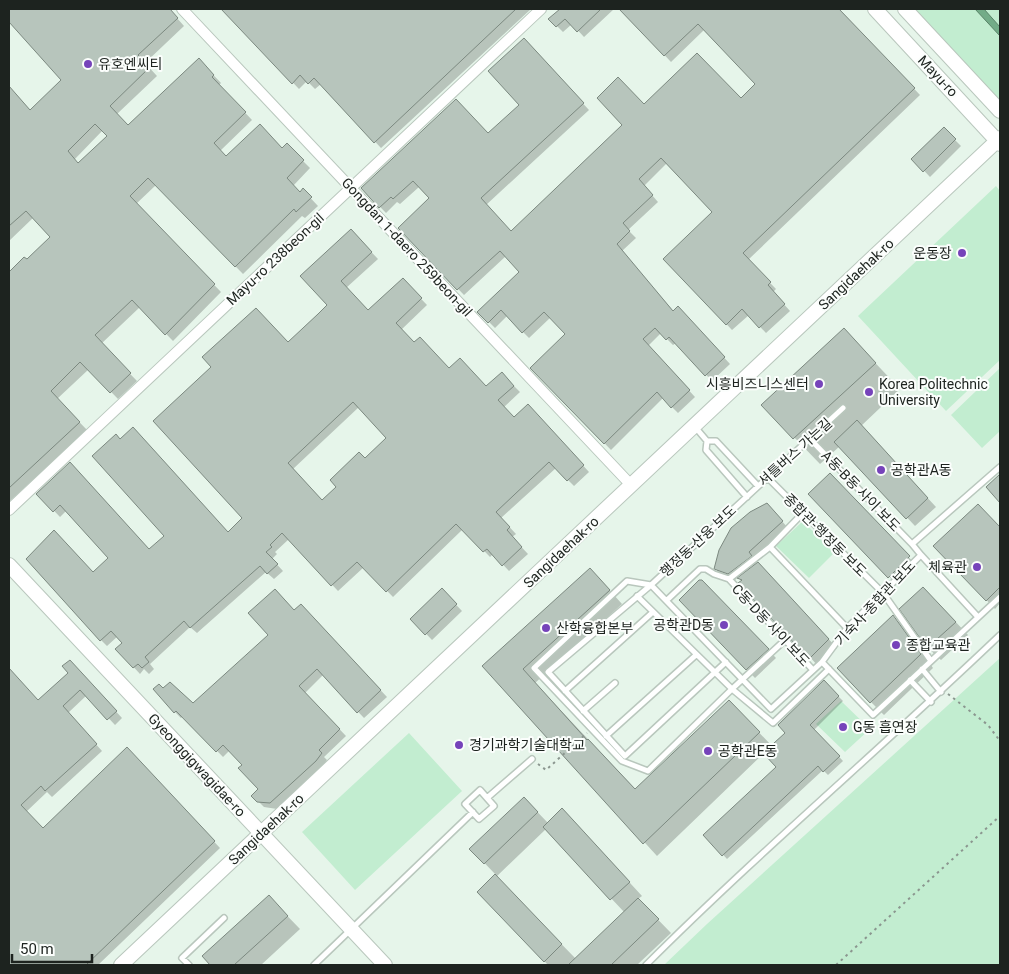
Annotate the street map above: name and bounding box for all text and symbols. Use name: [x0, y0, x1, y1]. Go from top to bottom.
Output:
street label: Mayu-ro: [915, 52, 961, 100]
place label: 유호엔씨티: [98, 56, 162, 72]
marker: 유호엔씨티: [82, 58, 94, 70]
street label: Gongdan 1-daero 259beon-gil: [339, 174, 475, 320]
street label: Mayu-ro 238beon-gil: [223, 210, 327, 308]
street label: Sangidaehak-ro: [815, 235, 897, 313]
place label: 운동장: [913, 245, 952, 261]
marker: 운동장: [956, 247, 968, 259]
place label: 시흥비즈니스센터: [706, 376, 809, 392]
place label: Korea Politechnic University: [879, 376, 988, 408]
marker: 시흥비즈니스센터: [813, 378, 825, 390]
marker: Korea Politechnic University: [863, 386, 875, 398]
street label: 셔틀버스 가는길: [755, 415, 835, 489]
street label: A동-B동 사이 보도: [818, 447, 904, 535]
place label: 공학관A동: [891, 462, 952, 478]
marker: 공학관A동: [875, 464, 887, 476]
street label: 종합관-행정동 보도: [780, 490, 870, 580]
street label: 행정동-산융 보도: [657, 502, 739, 580]
street label: Sangidaehak-ro: [520, 513, 602, 591]
street label: 기숙사-종합관 보도: [832, 557, 919, 649]
place label: 체육관: [928, 559, 967, 575]
marker: 체육관: [971, 561, 983, 573]
street label: C동-D동 사이 보도: [729, 581, 813, 669]
place label: 공학관D동: [653, 617, 714, 633]
marker: 공학관D동: [718, 619, 730, 631]
place label: 산학융합본부: [556, 620, 633, 636]
marker: 산학융합본부: [540, 622, 552, 634]
place label: 종합교육관: [906, 637, 971, 653]
marker: 종합교육관: [890, 639, 902, 651]
street label: Gyeonggigwagidae-ro: [145, 710, 249, 820]
place label: G동 흡연장: [853, 719, 918, 735]
marker: G동 흡연장: [837, 721, 849, 733]
place label: 경기과학기술대학교: [469, 737, 585, 753]
marker: 경기과학기술대학교: [453, 739, 465, 751]
place label: 공학관E동: [718, 743, 778, 759]
marker: 공학관E동: [702, 745, 714, 757]
street label: Sangidaehak-ro: [225, 790, 307, 868]
scale bar: [12, 932, 92, 964]
text: 50 m: [20, 940, 54, 958]

